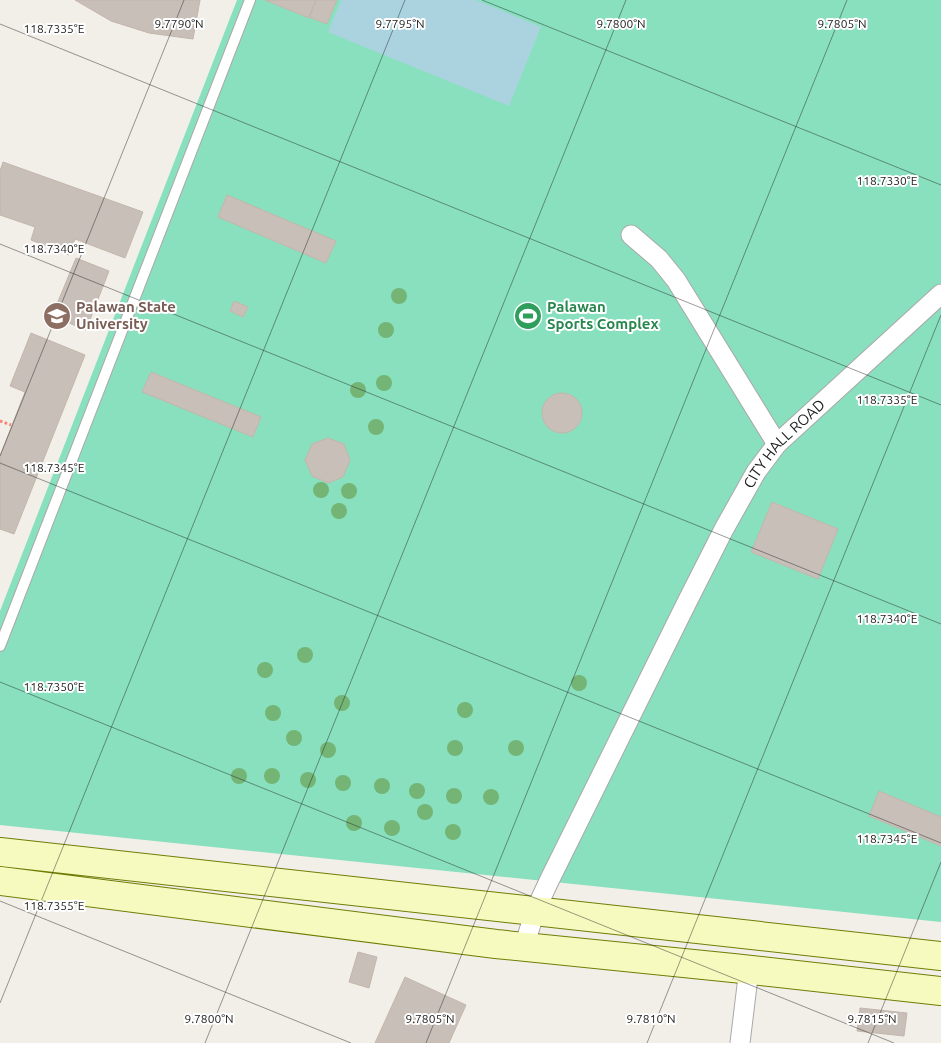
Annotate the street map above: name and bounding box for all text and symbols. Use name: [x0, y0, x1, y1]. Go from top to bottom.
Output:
text: 9.7790°N: [154, 17, 204, 30]
text: 9.7795°N: [375, 17, 425, 30]
text: 9.7800°N: [596, 17, 646, 30]
text: 9.7805°N: [817, 17, 867, 30]
text: 118.7335°E: [24, 22, 85, 35]
text: 118.7330°E: [857, 174, 918, 187]
text: 118.7340°E: [24, 242, 85, 255]
place label: Palawan State University: [76, 298, 176, 332]
place label: Palawan Sports Complex: [547, 298, 659, 332]
school or university icon: Palawan State University: [42, 301, 72, 331]
sports icon: Palawan Sports Complex: [513, 301, 543, 331]
text: 118.7335°E: [857, 393, 918, 406]
street label: CITY HALL ROAD: [740, 396, 828, 491]
text: 118.7345°E: [24, 461, 85, 474]
text: 118.7340°E: [857, 612, 918, 625]
text: 118.7350°E: [24, 680, 85, 693]
text: 118.7345°E: [857, 832, 918, 845]
text: 118.7355°E: [24, 899, 85, 912]
text: 9.7800°N: [184, 1012, 234, 1025]
text: 9.7805°N: [405, 1012, 455, 1025]
text: 9.7810°N: [626, 1012, 676, 1025]
text: 9.7815°N: [847, 1012, 897, 1025]

